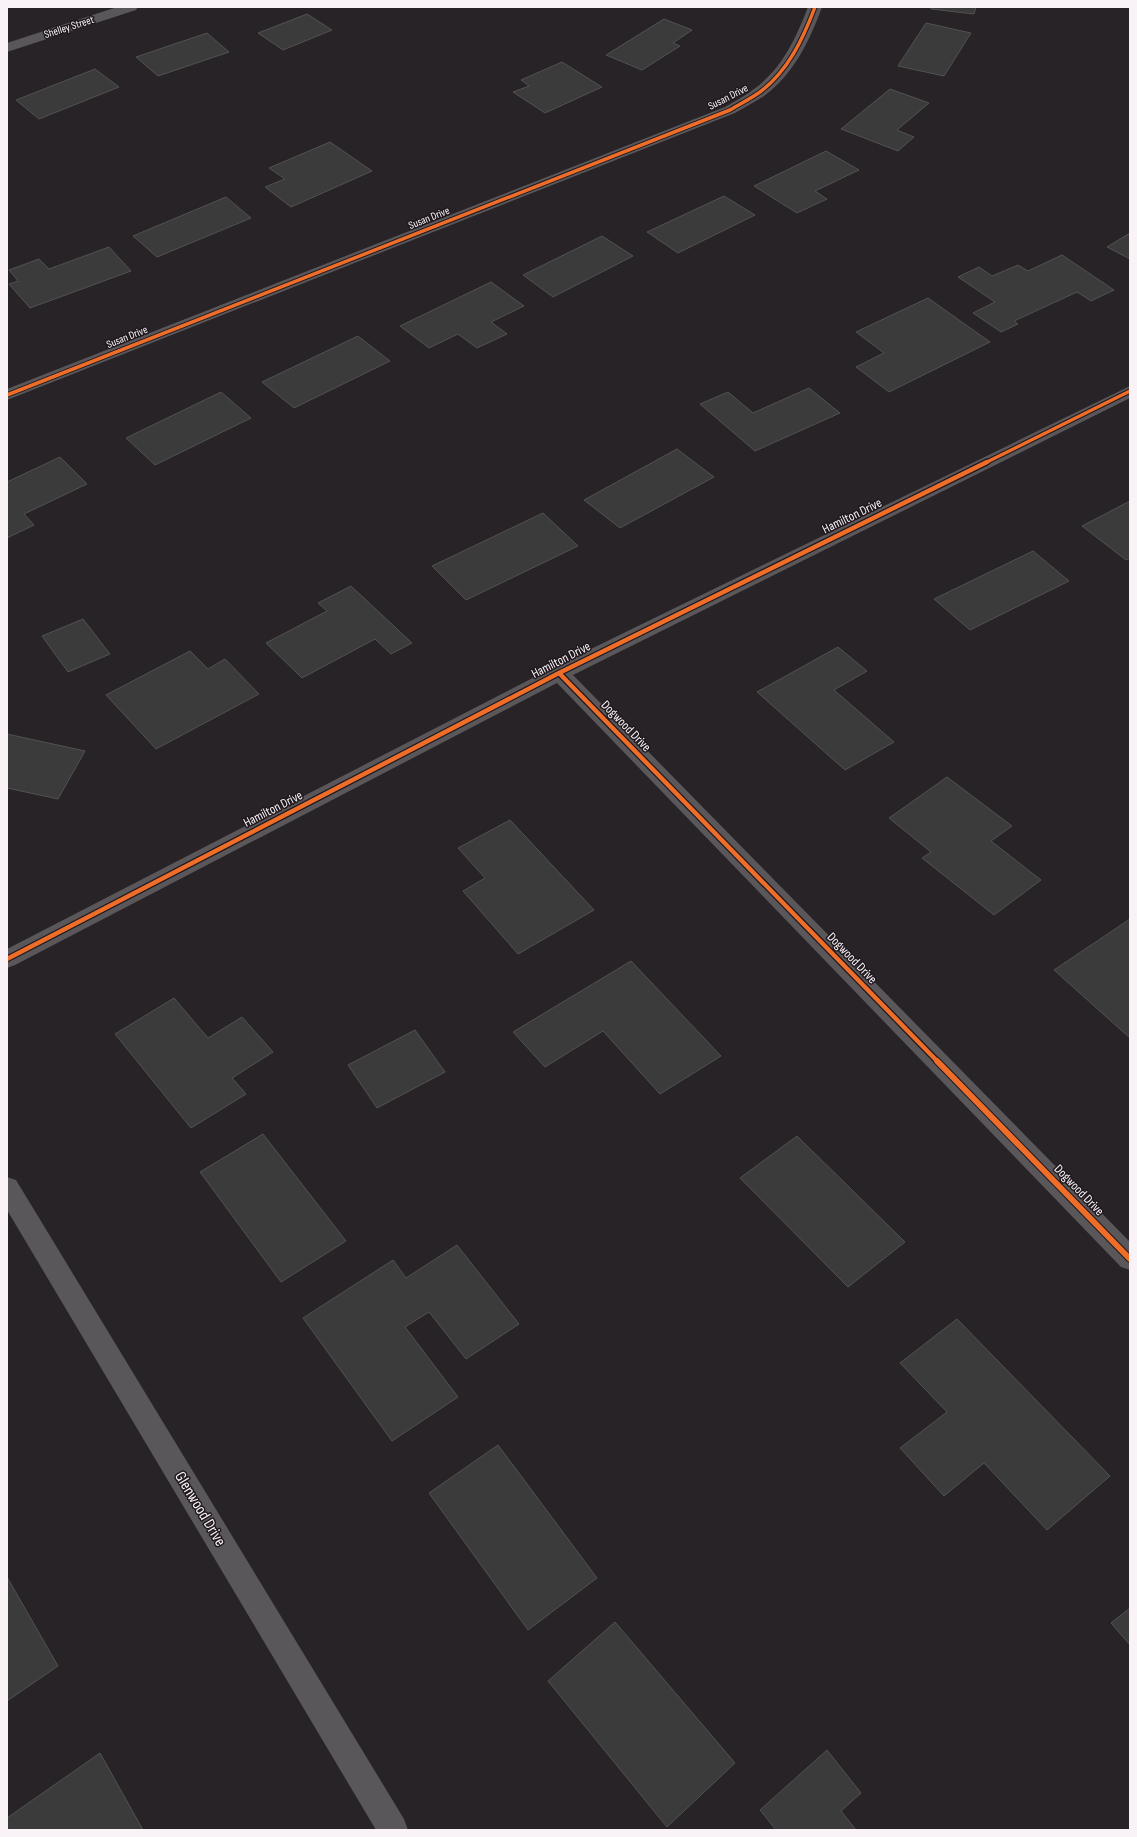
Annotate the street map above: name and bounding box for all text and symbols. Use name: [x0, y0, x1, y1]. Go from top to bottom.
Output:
street label: Shelley Street: [43, 13, 96, 41]
street label: Susan Drive: [706, 81, 750, 113]
street label: Susan Drive: [407, 204, 451, 232]
street label: Susan Drive: [105, 323, 149, 351]
street label: Hamilton Drive: [820, 495, 884, 537]
street label: Hamilton Drive: [529, 638, 593, 682]
street label: Dogwood Drive: [598, 697, 654, 755]
street label: Hamilton Drive: [241, 787, 305, 831]
street label: Dogwood Drive: [824, 929, 880, 987]
street label: Dogwood Drive: [1051, 1161, 1107, 1219]
street label: Glenwood Drive: [170, 1468, 230, 1550]

